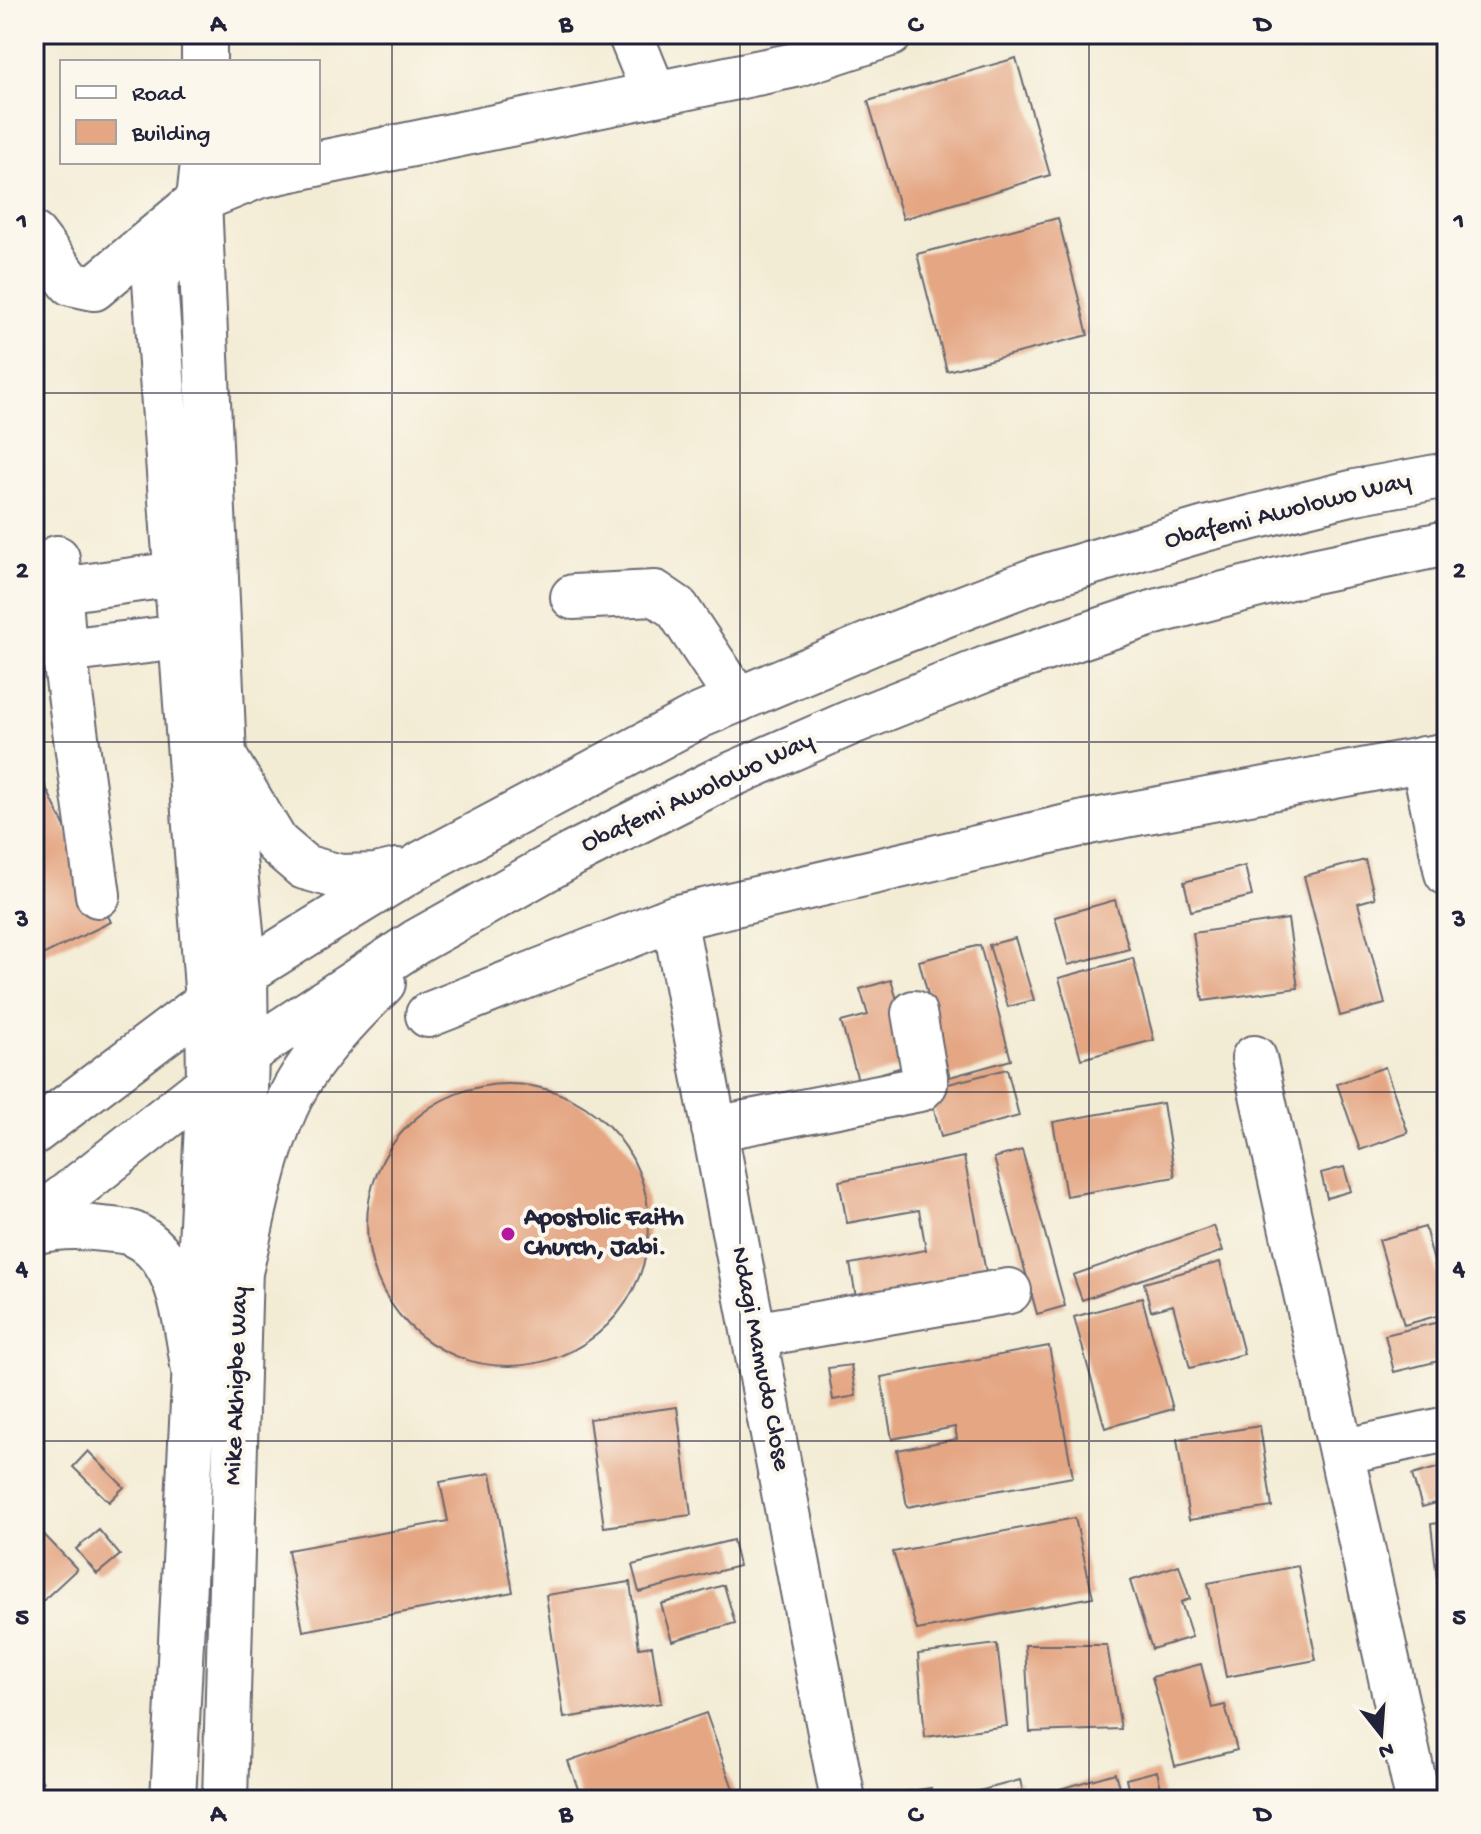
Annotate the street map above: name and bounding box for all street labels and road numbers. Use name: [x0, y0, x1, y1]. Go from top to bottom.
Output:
street label: Obafemi Awolowo Way: [1162, 466, 1415, 558]
street label: Obafemi Awolowo Way: [577, 726, 819, 861]
street label: Ndagi Mamudo Close: [722, 1244, 796, 1474]
street label: Mike Akhigbe Way: [219, 1286, 257, 1486]

